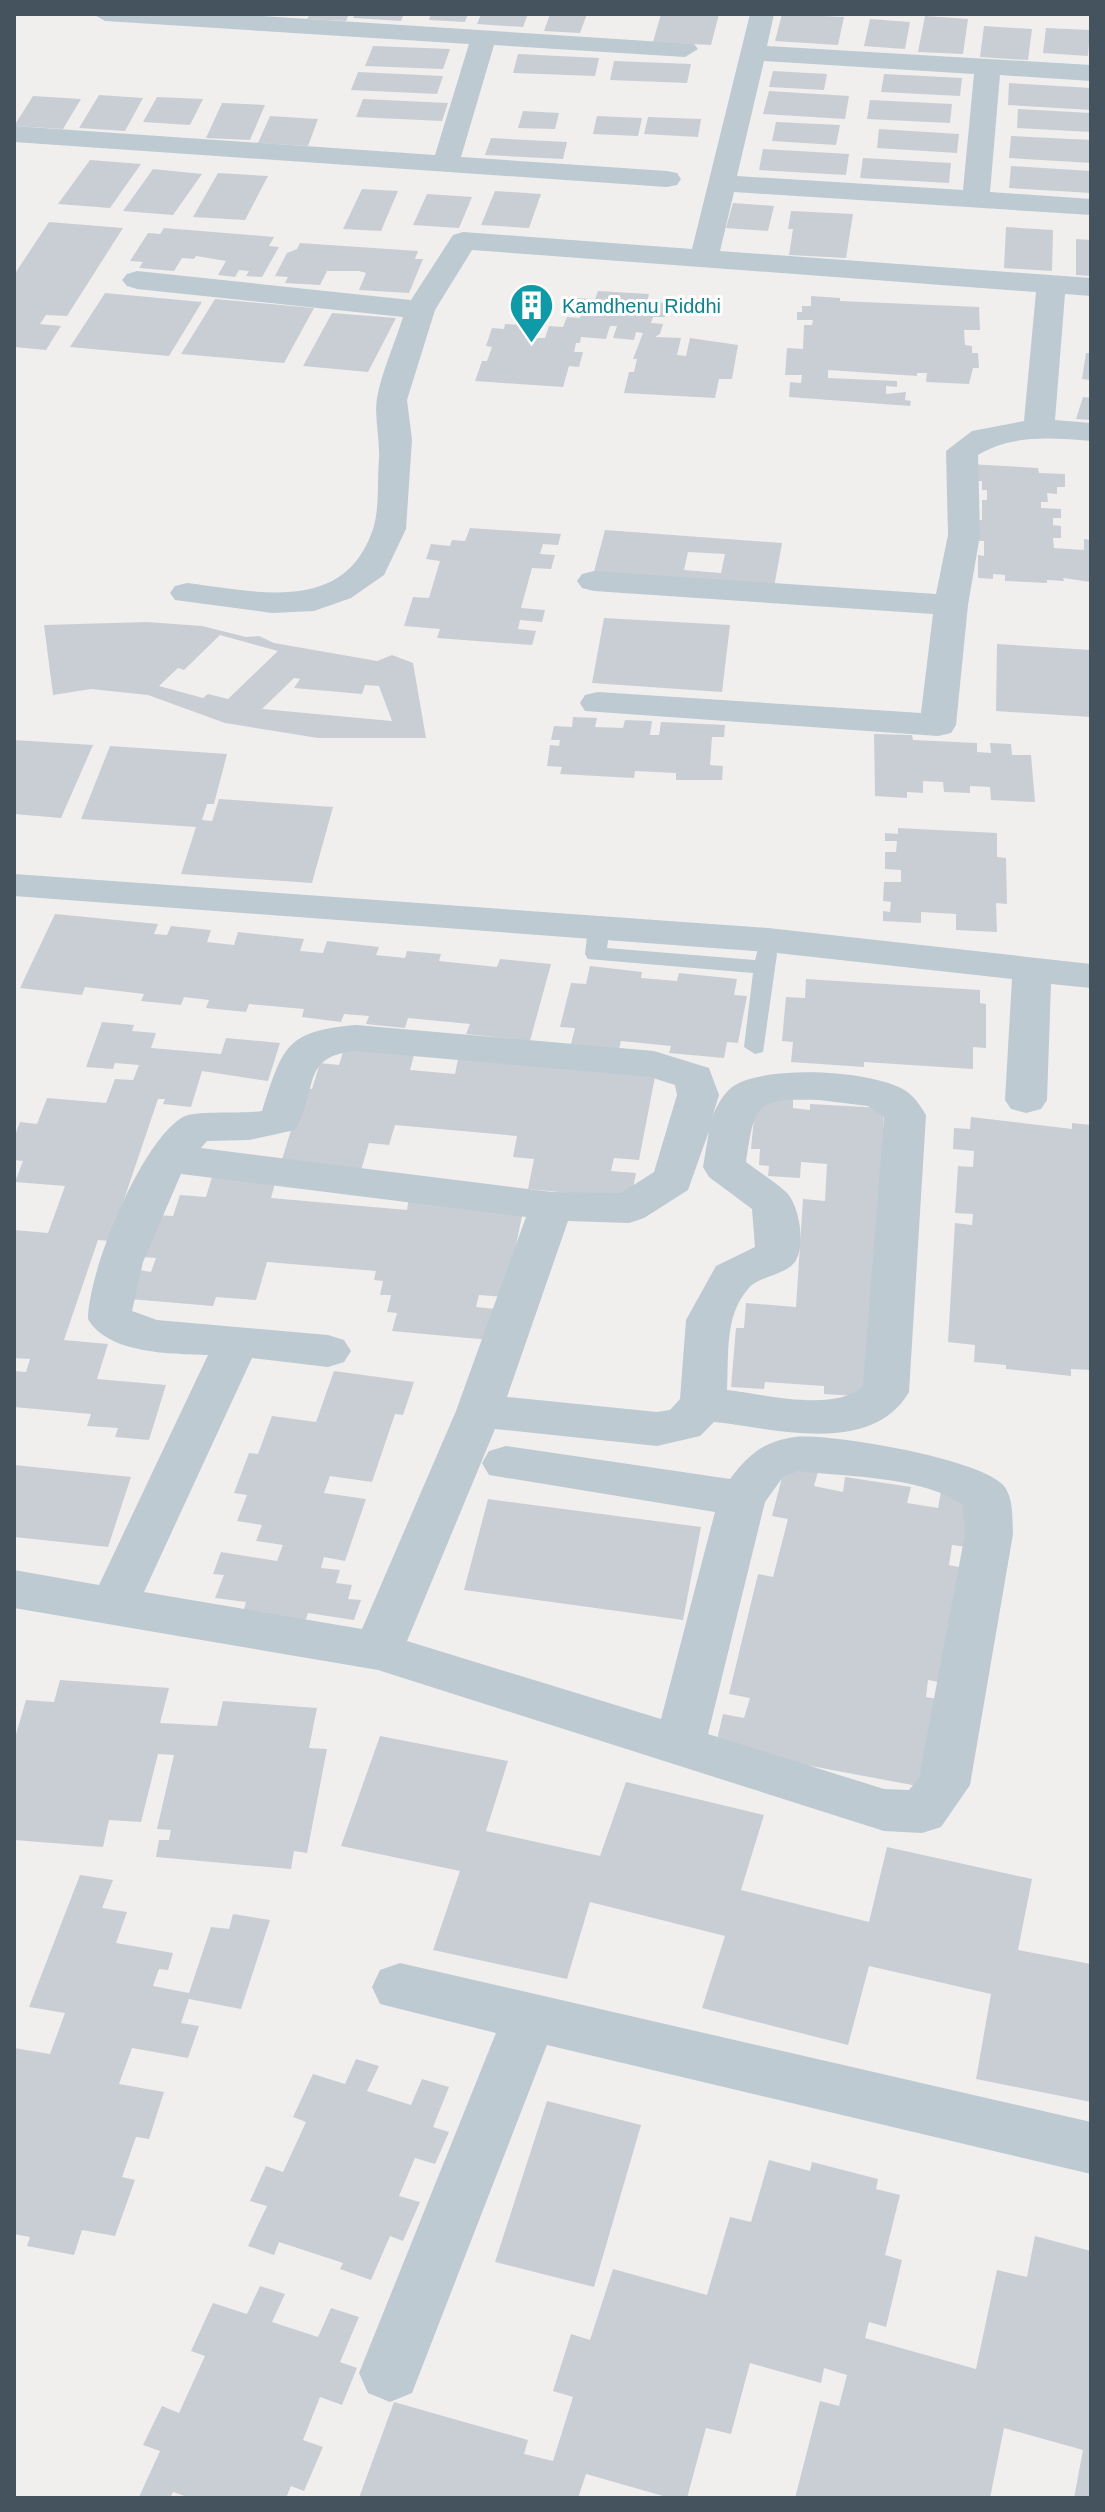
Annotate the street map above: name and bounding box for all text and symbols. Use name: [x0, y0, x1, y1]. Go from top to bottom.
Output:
building icon: Kamdhenu Riddhi: [507, 282, 555, 345]
place label: Kamdhenu Riddhi: [562, 295, 721, 317]

